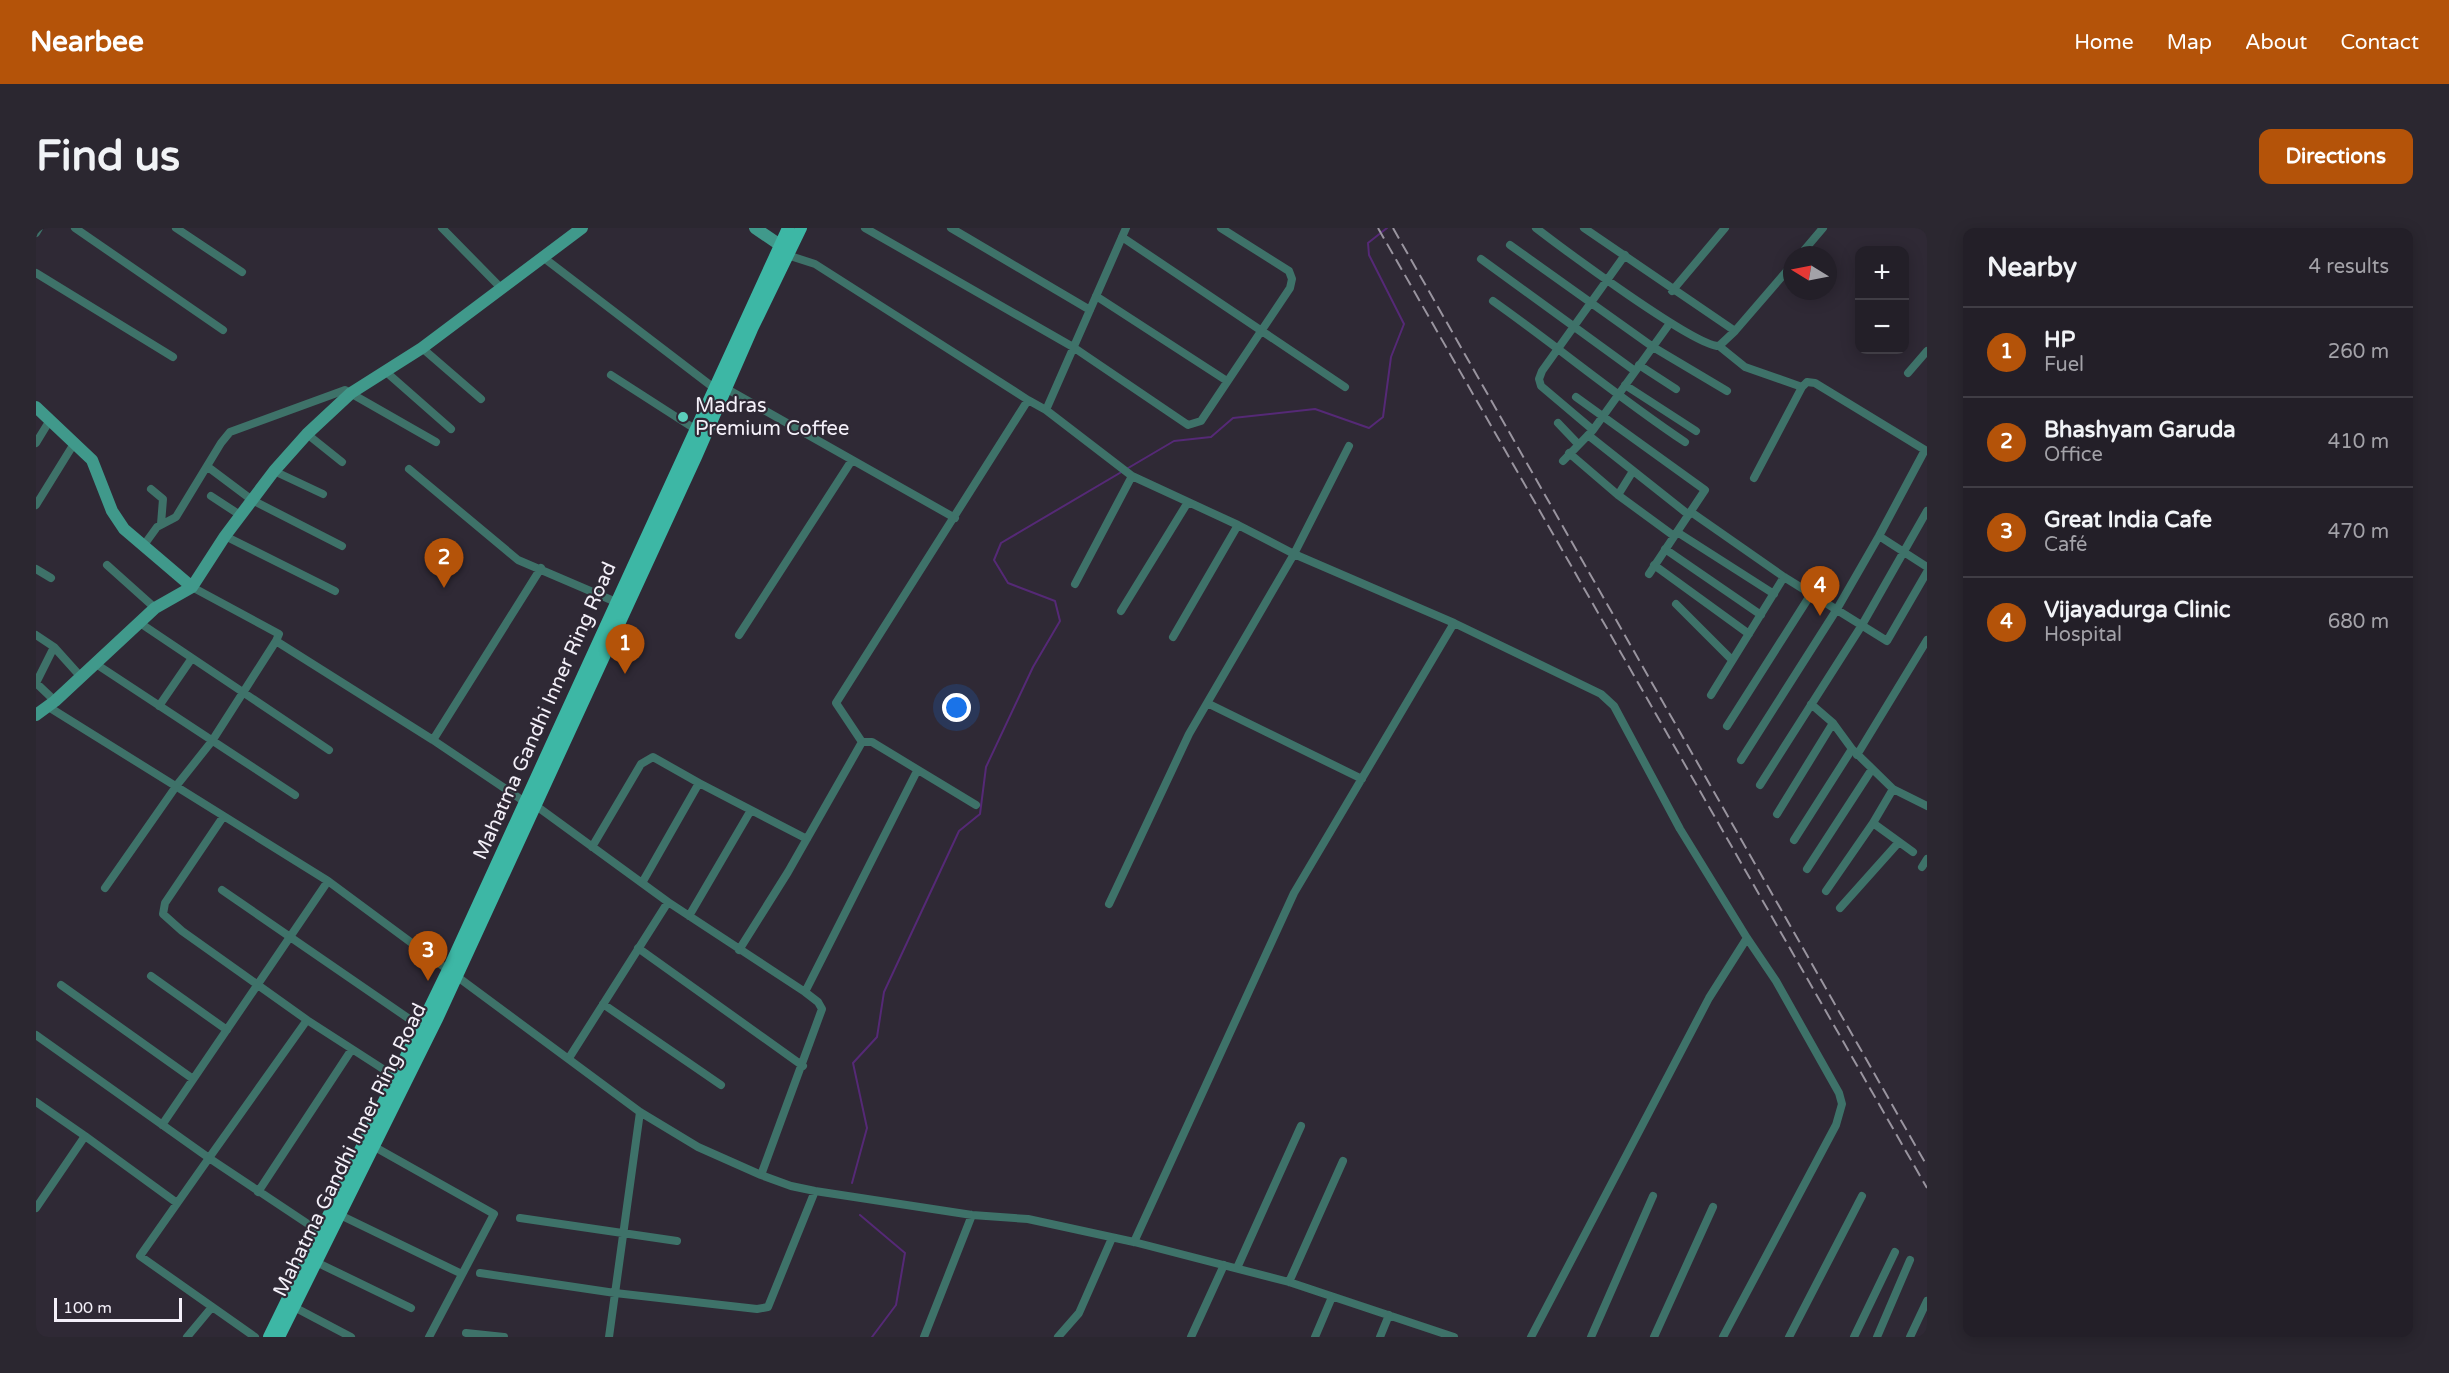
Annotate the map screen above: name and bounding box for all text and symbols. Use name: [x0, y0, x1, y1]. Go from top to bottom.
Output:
text: Nearbee: [30, 25, 144, 59]
text: Home: [2074, 30, 2134, 55]
text: Map: [2167, 30, 2212, 55]
text: About: [2245, 30, 2307, 55]
text: Contact: [2340, 30, 2419, 55]
button: Directions: [2259, 129, 2413, 184]
text: Find us: [36, 131, 180, 182]
north arrow: [1783, 246, 1837, 300]
map controls: [1855, 246, 1909, 354]
button: +: [1855, 246, 1909, 300]
text: Nearby: [1987, 252, 2077, 283]
text: 4 results: [2309, 255, 2389, 279]
button: −: [1855, 300, 1909, 354]
text: HP: [2044, 327, 2075, 353]
text: 1: [2000, 340, 2013, 364]
text: 260 m: [2328, 340, 2389, 364]
text: Fuel: [2044, 353, 2084, 377]
place label: Madras Premium Coffee: [695, 394, 849, 441]
marker: Madras Premium Coffee: [676, 410, 690, 424]
text: Bhashyam Garuda: [2044, 417, 2236, 443]
text: 2: [2000, 430, 2013, 454]
text: 410 m: [2328, 430, 2389, 454]
text: Office: [2044, 443, 2103, 467]
text: Great India Cafe: [2044, 507, 2212, 533]
text: 3: [2000, 520, 2013, 544]
text: 470 m: [2328, 520, 2389, 544]
text: Café: [2044, 533, 2087, 557]
pin: 2: [424, 538, 464, 588]
street label: Mahatma Gandhi Inner Ring Road: [468, 558, 622, 864]
pin: 4: [1800, 566, 1840, 616]
text: Vijayadurga Clinic: [2044, 597, 2231, 623]
text: 4: [2000, 610, 2013, 634]
text: 680 m: [2328, 610, 2389, 634]
text: Hospital: [2044, 623, 2122, 647]
pin: 1: [606, 624, 644, 674]
your location: [942, 693, 971, 722]
pin: 3: [408, 932, 448, 981]
street label: Mahatma Gandhi Inner Ring Road: [268, 999, 432, 1301]
scale bar: [54, 1295, 182, 1322]
text: 100 m: [63, 1298, 112, 1318]

